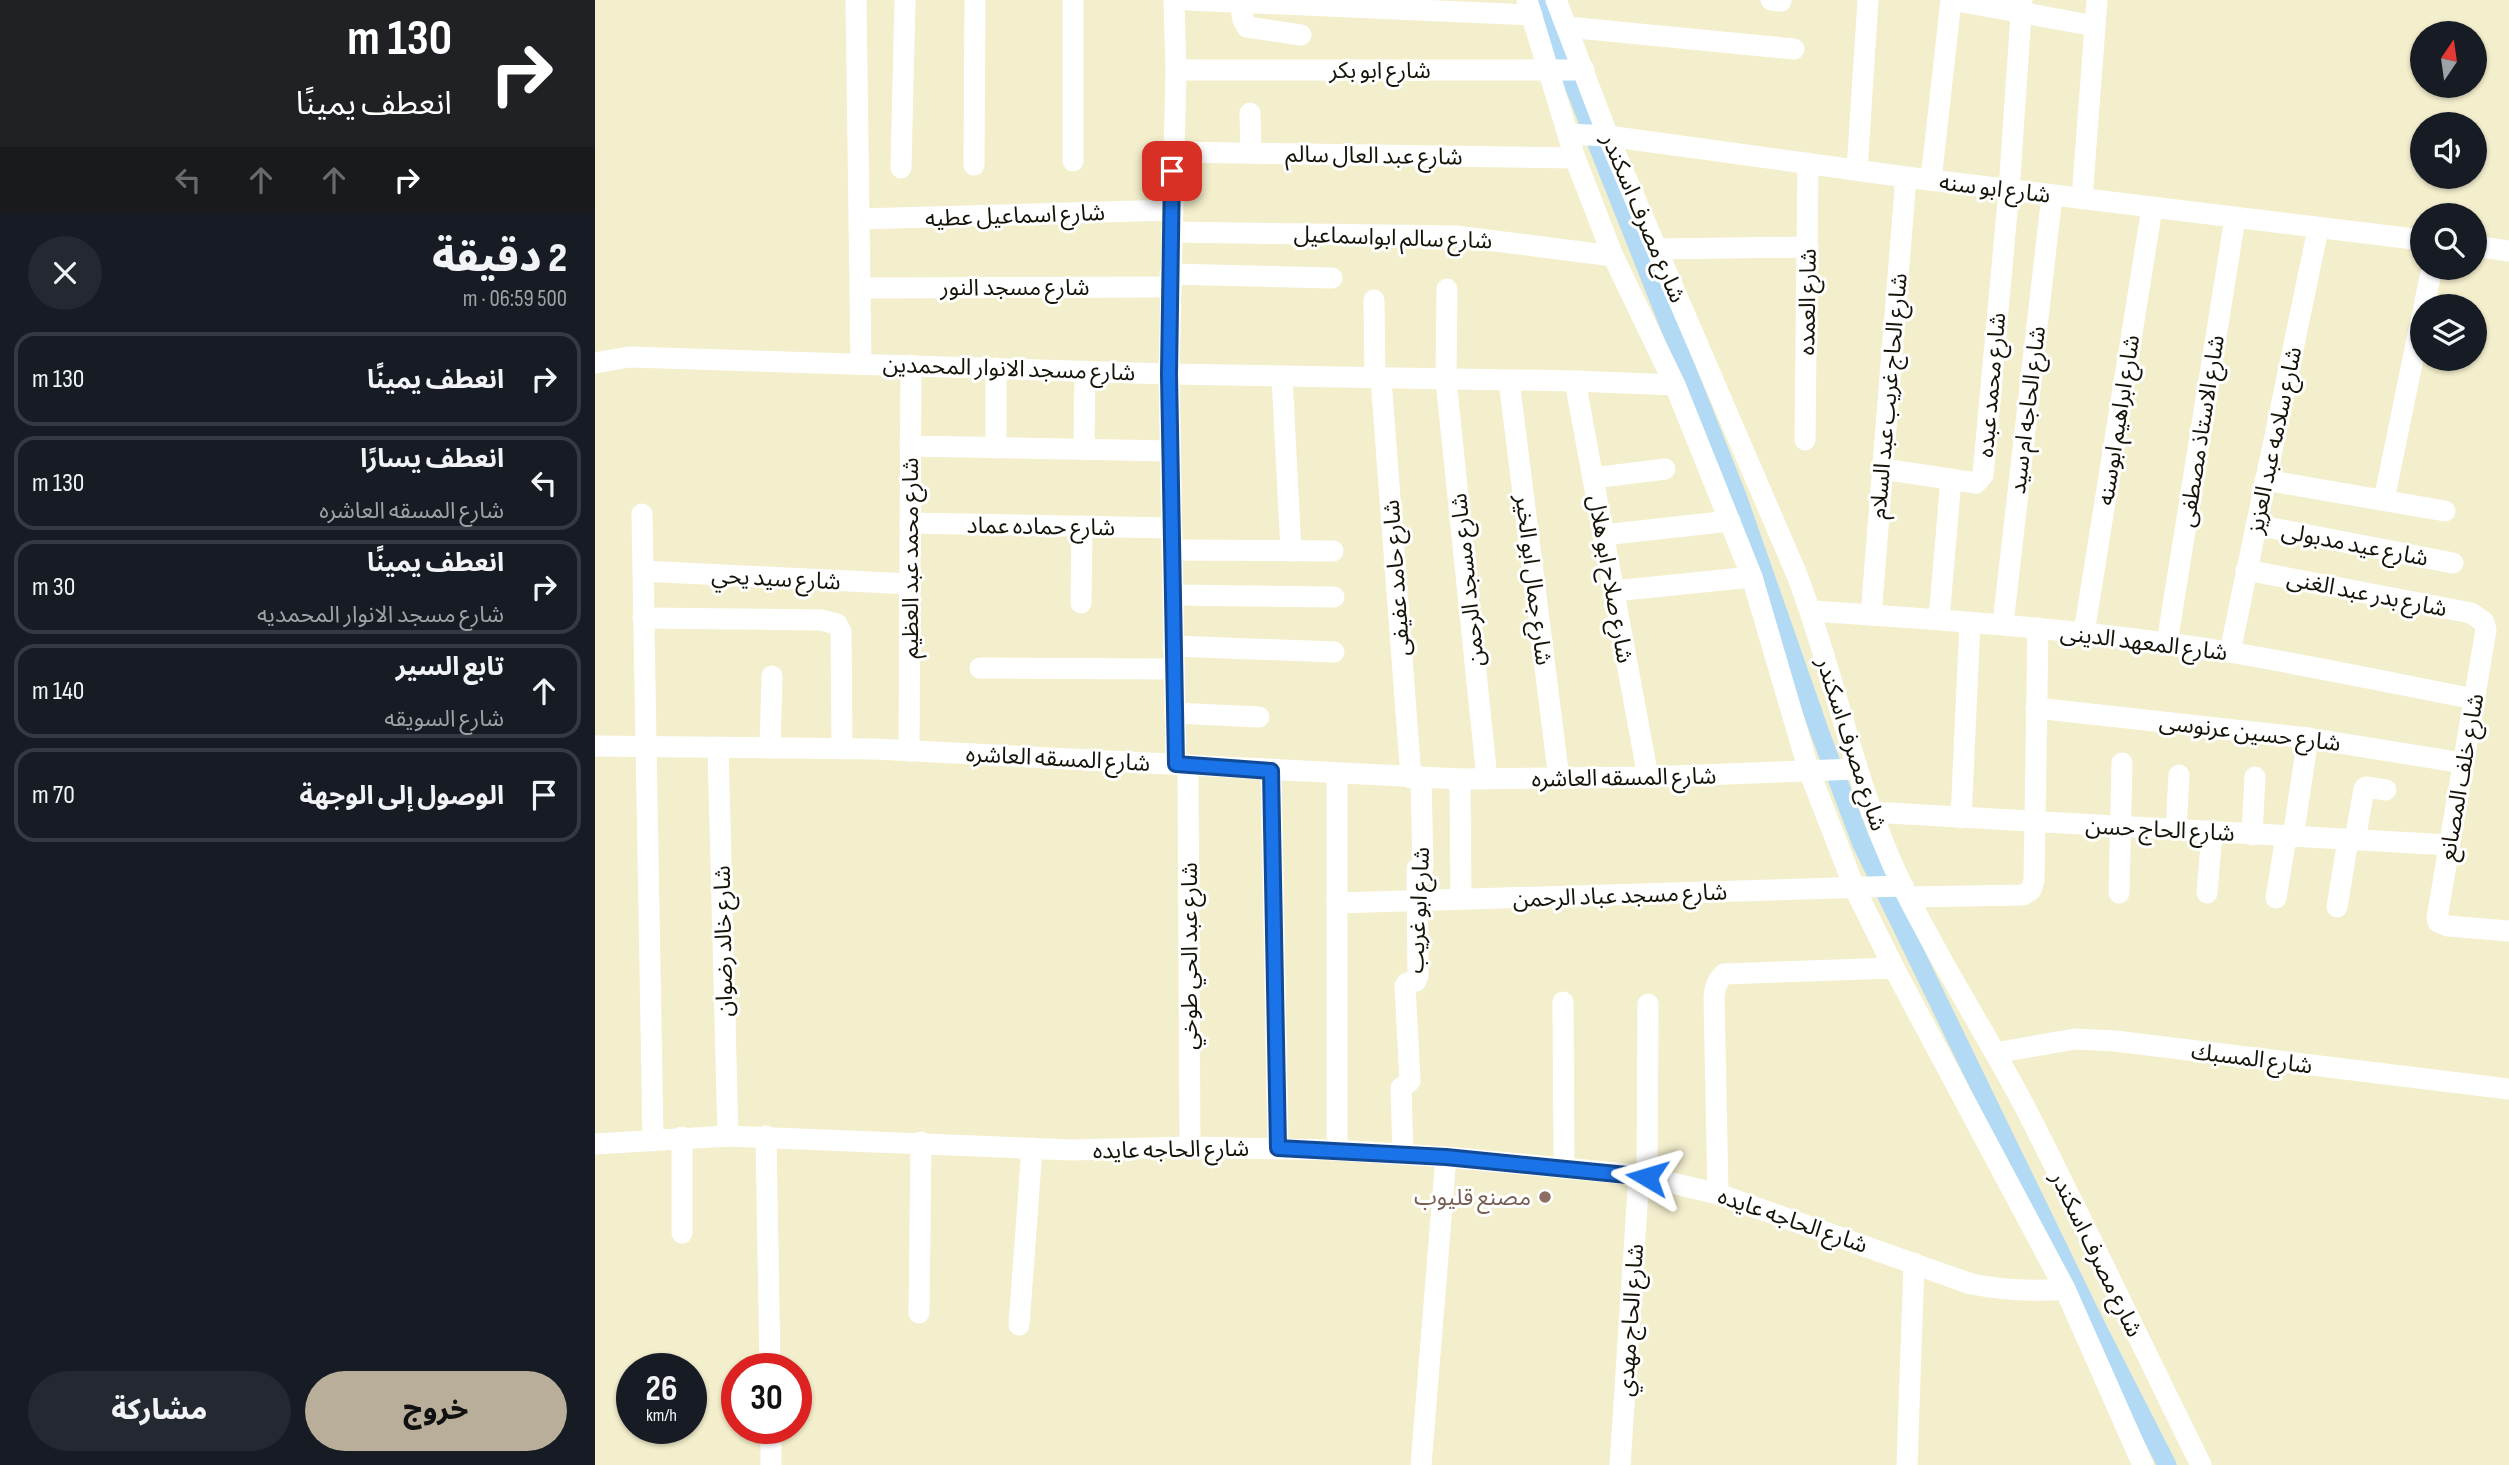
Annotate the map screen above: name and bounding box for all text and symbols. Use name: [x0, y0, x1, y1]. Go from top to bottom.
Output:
text: 130 m: [347, 10, 452, 69]
north arrow: [2410, 21, 2487, 98]
map controls: [2410, 21, 2487, 371]
icon: right: [476, 28, 567, 119]
street label: شارع ابو بكر: [1328, 57, 1431, 87]
text: انعطف يمينًا: [296, 85, 452, 124]
button: sound: [2410, 112, 2487, 189]
street label: شارع مصرف اسكندر: [1593, 129, 1691, 308]
street label: شارع عبد العال سالم: [1285, 140, 1463, 174]
pin: [1142, 141, 1202, 201]
icon: arrive: [1153, 152, 1191, 190]
icon: left: [169, 161, 207, 199]
icon: ahead: [242, 161, 280, 199]
icon: ahead: [315, 161, 353, 199]
icon: right: [388, 161, 426, 199]
street label: شارع ابو سنه: [1937, 168, 2052, 212]
street label: شارع اسماعيل عطيه: [924, 199, 1106, 235]
button: search: [2410, 203, 2487, 280]
street label: شارع سالم ابواسماعيل: [1293, 221, 1493, 257]
text: 2 دقيقة: [432, 233, 567, 284]
button: close: [28, 236, 102, 310]
street label: شارع العمده: [1793, 248, 1825, 356]
street label: شارع الحاج غريب عبد السلام: [1864, 272, 1917, 520]
street label: شارع مسجد النور: [939, 274, 1090, 304]
text: 500 m · 06:59: [463, 285, 567, 313]
button: layers: [2410, 294, 2487, 371]
street label: شارع محمد عبده: [1972, 311, 2014, 459]
street label: شارع الحاجه ام سيد: [2004, 325, 2055, 496]
street label: شارع ابراهيم ابوسنه: [2092, 333, 2148, 508]
street label: شارع الاستاذ مصطفى: [2173, 333, 2233, 529]
street label: شارع سلامه عبد العزيز: [2241, 344, 2310, 538]
street label: شارع مسجد الانوار المحمدين: [882, 351, 1136, 389]
icon: right: [525, 360, 563, 398]
text: 130 m: [32, 364, 84, 395]
text: انعطف يمينًا: [367, 365, 504, 396]
text: انعطف يسارًا: [360, 444, 504, 475]
street label: شارع محمد عبد العظيم: [897, 457, 927, 659]
icon: left: [525, 464, 563, 502]
text: 130 m: [32, 468, 84, 499]
street label: شارع مسجد الرحمن: [1445, 492, 1493, 668]
street label: شارع جمال ابو الخير: [1507, 492, 1557, 667]
street label: شارع صلاح ابو هلال: [1579, 493, 1639, 666]
text: شارع المسقه العاشره: [319, 497, 504, 525]
street label: شارع حامد عفيفى: [1378, 499, 1418, 657]
street label: شارع حماده عماد: [966, 512, 1115, 544]
street label: شارع عيد مدبولى: [2279, 517, 2431, 575]
text: انعطف يمينًا: [367, 548, 504, 579]
street label: شارع سيد يحي: [710, 562, 841, 599]
street label: شارع بدر عبد الغنى: [2284, 565, 2449, 625]
icon: right: [525, 568, 563, 606]
text: 30 m: [32, 572, 75, 603]
text: شارع مسجد الانوار المحمديه: [257, 601, 504, 629]
street label: شارع المعهد الدينى: [2058, 619, 2229, 669]
text: تابع السير: [396, 652, 504, 683]
street label: شارع مصرف اسكندر: [1808, 653, 1892, 835]
icon: ahead: [525, 672, 563, 710]
text: 140 m: [32, 676, 84, 707]
street label: شارع خلف المصانع: [2433, 691, 2492, 863]
text: شارع السويقه: [384, 705, 504, 733]
street label: شارع حسين عرنوسى: [2157, 708, 2342, 760]
street label: شارع المسقه العاشره: [965, 740, 1151, 780]
street label: شارع المسقه العاشره: [1531, 762, 1717, 796]
icon: arrive: [525, 776, 563, 814]
text: 70 m: [32, 780, 75, 811]
text: الوصول إلى الوجهة: [300, 781, 504, 812]
street label: شارع الحاج حسن: [2084, 812, 2235, 850]
street label: شارع ابو غريب: [1402, 846, 1438, 974]
street label: شارع عبد الحي طوخي: [1176, 862, 1206, 1050]
street label: شارع خالد رضوان: [709, 865, 741, 1017]
street label: شارع مسجد عباد الرحمن: [1512, 878, 1728, 916]
street label: شارع المسبك: [2189, 1038, 2314, 1082]
street label: شارع الحاجه عايده: [1093, 1135, 1249, 1167]
position arrow: [1610, 1140, 1684, 1214]
street label: شارع مصرف اسكندر: [2042, 1166, 2148, 1343]
street label: شارع الحاجه عايده: [1714, 1182, 1871, 1262]
place label: مصنع قليوب: [1414, 1184, 1531, 1214]
marker: مصنع قليوب: [1537, 1189, 1553, 1205]
street label: شارع الحاج مهدي: [1612, 1243, 1653, 1398]
speed limit sign: 30: [721, 1353, 812, 1444]
text: 26: [646, 1368, 677, 1411]
button: مشاركة: [28, 1371, 291, 1451]
button: خروج: [305, 1371, 567, 1451]
text: km/h: [646, 1405, 677, 1426]

